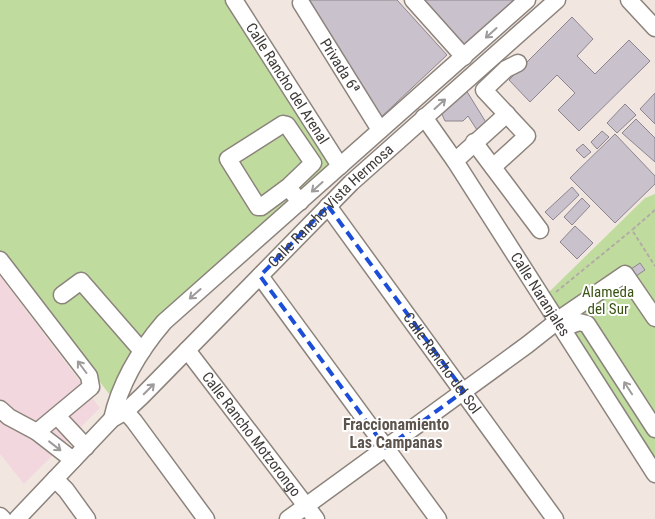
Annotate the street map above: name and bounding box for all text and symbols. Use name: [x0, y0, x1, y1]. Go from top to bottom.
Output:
street label: Calle Rancho del Arenal: [242, 20, 333, 147]
one-way arrow: [484, 27, 497, 39]
street label: Privada 6ª: [316, 35, 364, 97]
one-way arrow: [434, 98, 447, 109]
street label: Calle Rancho Vista Hermosa: [264, 141, 397, 271]
one-way arrow: [311, 181, 324, 193]
street label: Calle Naranjales: [507, 249, 574, 340]
park label: Alameda del Sur: [582, 283, 634, 318]
one-way arrow: [188, 288, 201, 300]
street label: Calle Rancho del Sol: [399, 309, 485, 417]
one-way arrow: [77, 360, 87, 374]
street label: Calle Rancho Motzorongo: [198, 368, 305, 500]
one-way arrow: [623, 381, 633, 395]
one-way arrow: [143, 383, 155, 395]
district label: Fraccionamiento Las Campanas: [343, 415, 449, 452]
one-way arrow: [48, 441, 62, 451]

